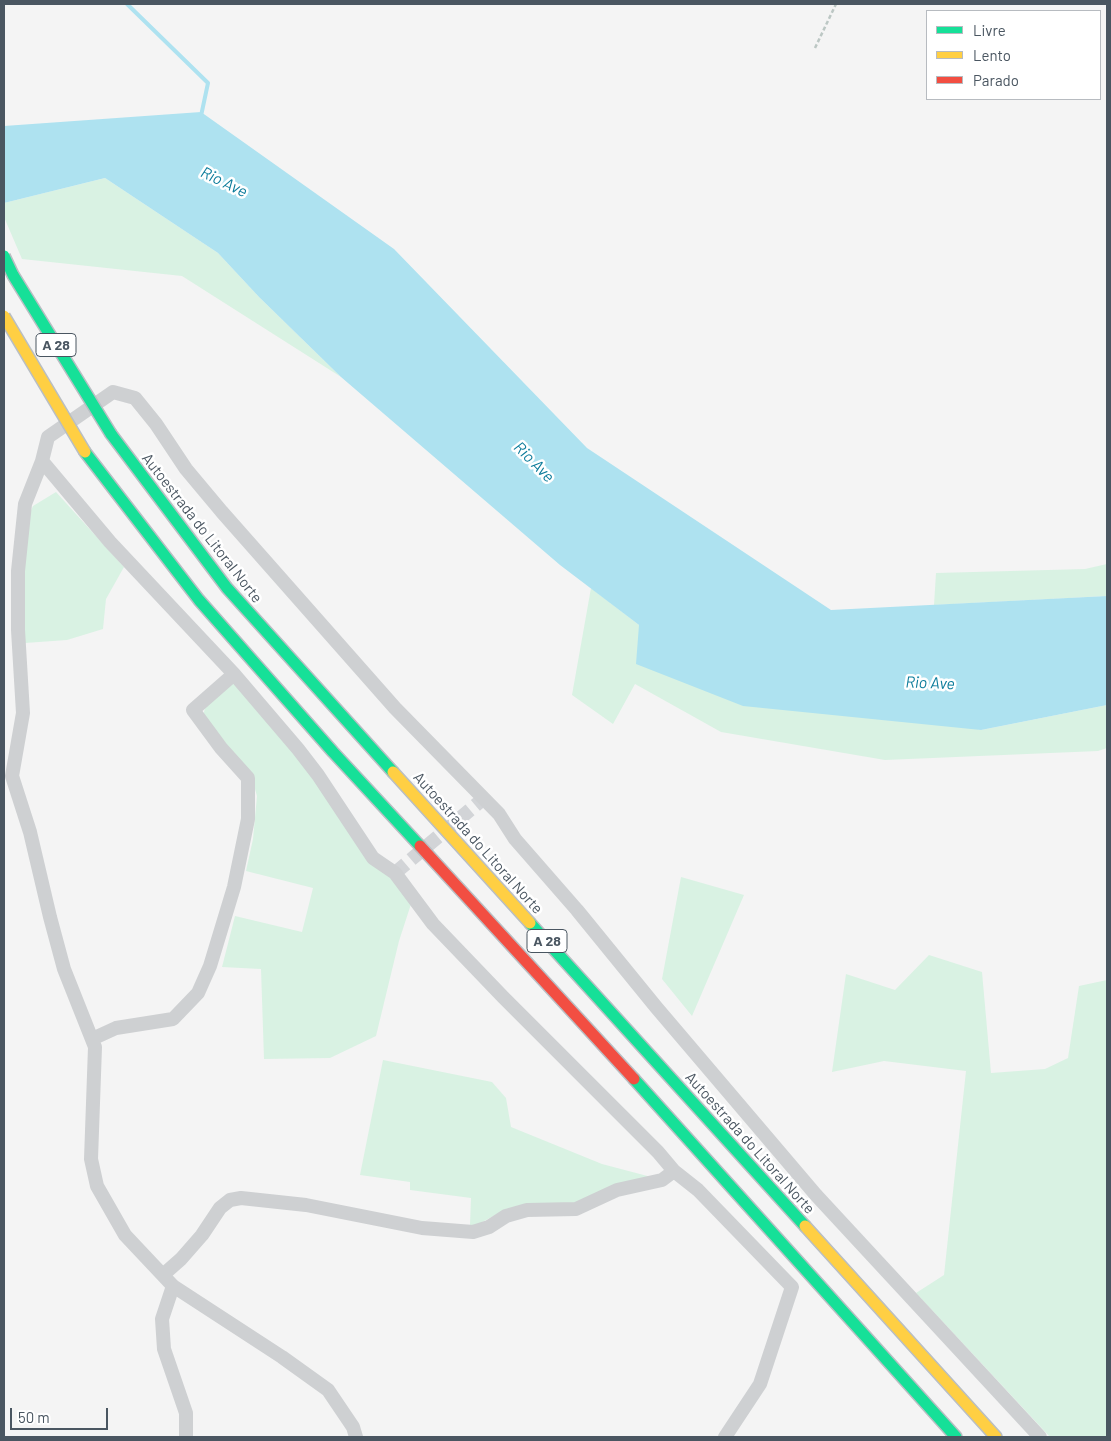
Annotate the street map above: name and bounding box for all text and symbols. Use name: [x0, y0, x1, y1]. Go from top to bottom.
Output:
legend: [926, 10, 1101, 100]
text: Livre: [973, 21, 1006, 39]
text: Lento: [973, 46, 1011, 64]
text: Parado: [973, 71, 1019, 89]
water label: Rio Ave: [198, 163, 250, 201]
road number: A 28: [36, 334, 76, 356]
water label: Rio Ave: [510, 438, 558, 486]
street label: Autoestrada do Litoral Norte: [138, 450, 266, 606]
water label: Rio Ave: [905, 673, 955, 693]
street label: Autoestrada do Litoral Norte: [409, 768, 547, 918]
road number: A 28: [527, 929, 567, 952]
street label: Autoestrada do Litoral Norte: [681, 1068, 819, 1218]
scale bar: [12, 1398, 110, 1430]
text: 50 m: [18, 1408, 50, 1426]

